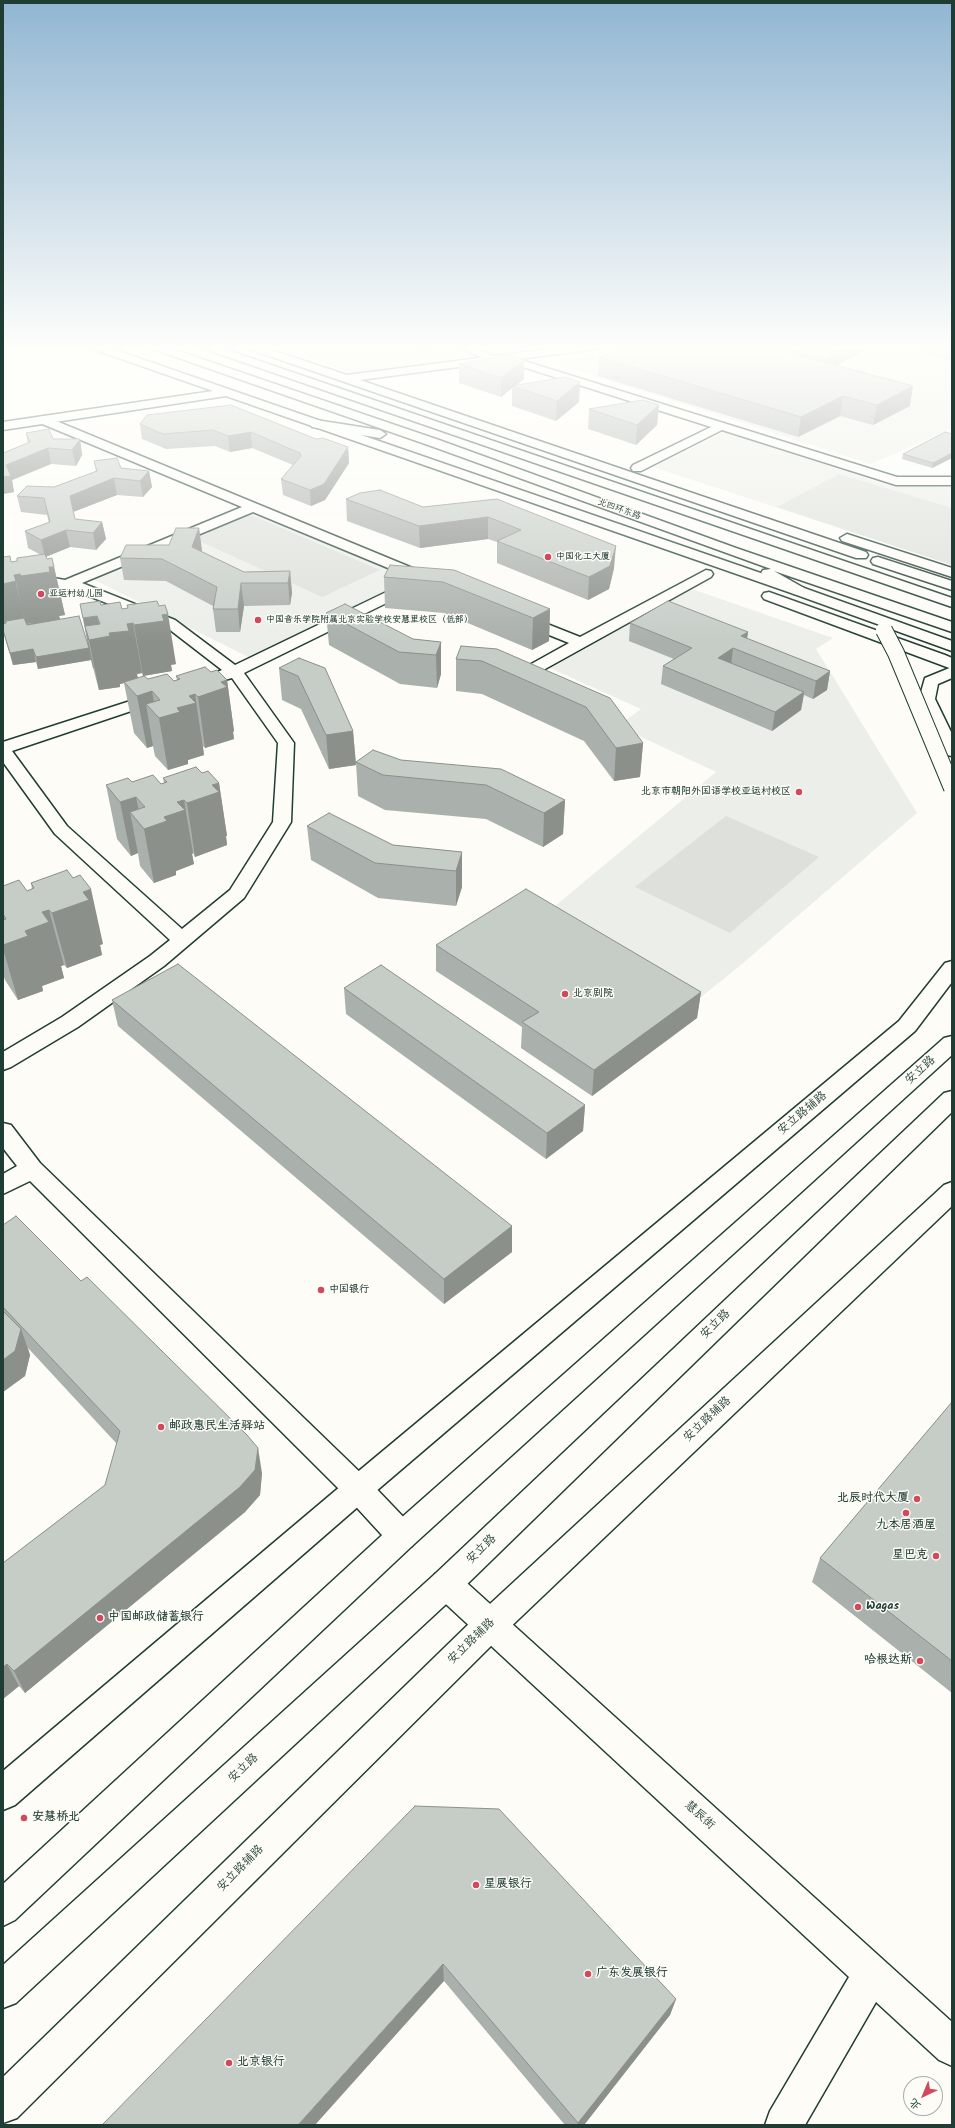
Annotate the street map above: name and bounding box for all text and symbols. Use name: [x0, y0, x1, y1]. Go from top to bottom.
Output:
street label: 北四环东路: [596, 497, 642, 523]
marker: 中国化工大厦: [543, 552, 553, 562]
place label: 中国化工大厦: [556, 552, 610, 562]
marker: 亚运村幼儿园: [36, 589, 46, 599]
place label: 亚运村幼儿园: [49, 589, 103, 599]
marker: 中国音乐学院附属北京实验学校安慧里校区（低部）: [253, 615, 263, 625]
place label: 中国音乐学院附属北京实验学校安慧里校区（低部）: [266, 615, 473, 625]
place label: 北京市朝阳外国语学校亚运村校区: [641, 786, 791, 798]
marker: 北京市朝阳外国语学校亚运村校区: [794, 787, 804, 797]
place label: 北京剧院: [573, 988, 613, 1000]
marker: 北京剧院: [560, 989, 570, 999]
street label: 安立路: [903, 1054, 939, 1088]
street label: 安立路辅路: [775, 1089, 831, 1139]
place label: 中国银行: [329, 1284, 369, 1296]
marker: 中国银行: [316, 1285, 326, 1295]
street label: 安立路: [698, 1307, 734, 1343]
street label: 安立路辅路: [681, 1394, 735, 1446]
place label: 邮政惠民生活驿站: [169, 1420, 265, 1434]
marker: 邮政惠民生活驿站: [156, 1422, 166, 1432]
place label: 北辰时代大厦: [837, 1492, 909, 1506]
marker: 北辰时代大厦: [912, 1494, 922, 1504]
marker: 九本居酒屋: [901, 1508, 911, 1518]
place label: 九本居酒屋: [876, 1519, 936, 1533]
street label: 安立路: [464, 1532, 500, 1568]
place label: 星巴克: [892, 1549, 928, 1563]
marker: 星巴克: [931, 1551, 941, 1561]
place label: Wagas: [866, 1600, 899, 1614]
marker: Wagas: [853, 1602, 863, 1612]
place label: 中国邮政储蓄银行: [108, 1611, 204, 1625]
marker: 中国邮政储蓄银行: [95, 1613, 105, 1623]
street label: 安立路辅路: [445, 1616, 499, 1668]
place label: 哈根达斯: [864, 1654, 912, 1668]
marker: 哈根达斯: [915, 1656, 925, 1666]
street label: 安立路: [226, 1751, 262, 1787]
street label: 慧辰街: [681, 1799, 717, 1833]
place label: 安慧桥北: [32, 1811, 80, 1825]
marker: 安慧桥北: [19, 1813, 29, 1823]
street label: 安立路辅路: [215, 1843, 267, 1895]
place label: 星展银行: [484, 1878, 532, 1892]
marker: 星展银行: [471, 1880, 481, 1890]
place label: 广东发展银行: [596, 1967, 668, 1981]
marker: 广东发展银行: [583, 1969, 593, 1979]
place label: 北京银行: [237, 2056, 285, 2070]
marker: 北京银行: [224, 2058, 234, 2068]
north arrow: [903, 2076, 943, 2116]
text: 北: [905, 2094, 926, 2114]

